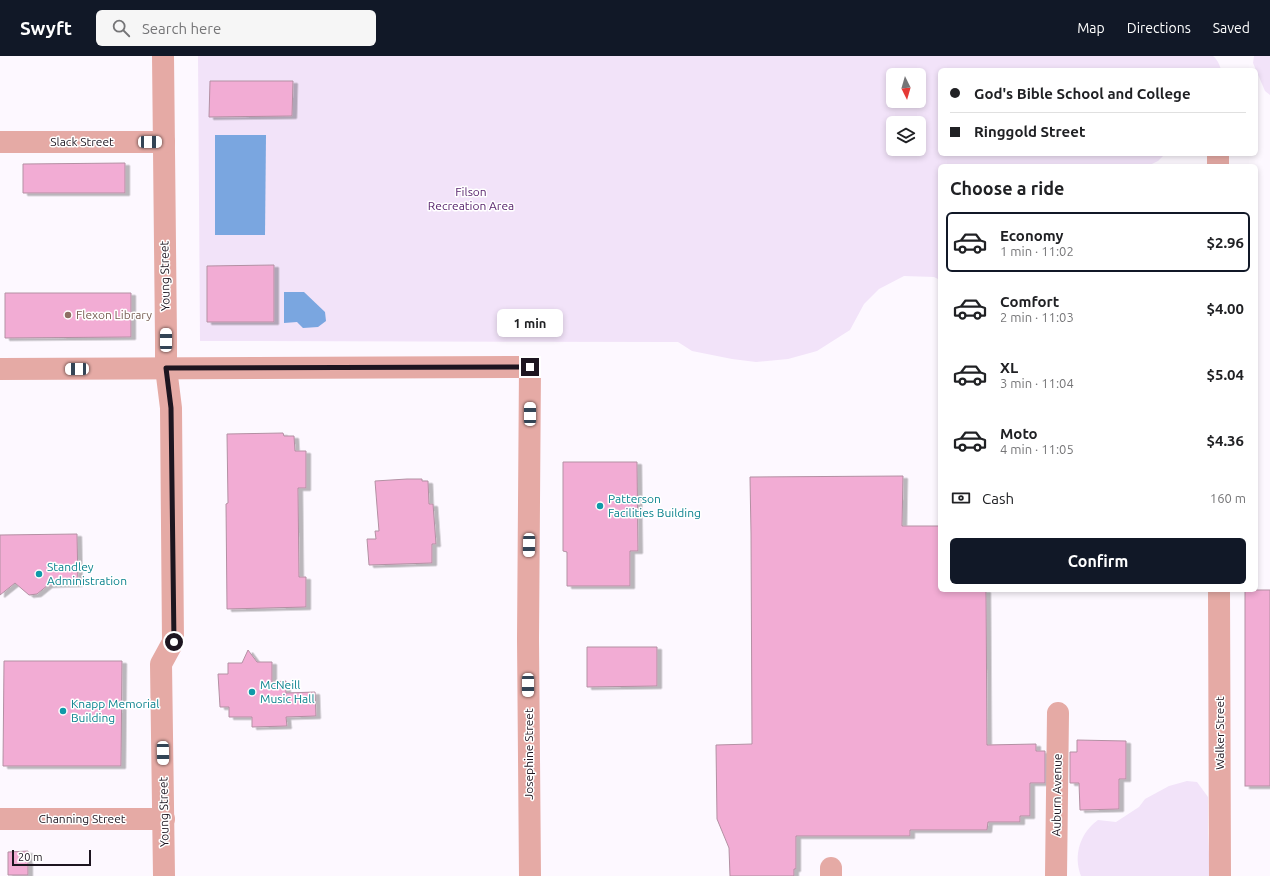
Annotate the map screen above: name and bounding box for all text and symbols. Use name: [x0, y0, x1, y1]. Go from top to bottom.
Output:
search box: [96, 10, 376, 46]
text: Swyft: [20, 17, 72, 39]
icon: search: [110, 17, 132, 39]
text: Search here: [142, 20, 221, 37]
text: Map: [1077, 20, 1105, 36]
text: Directions: [1127, 20, 1191, 36]
text: Saved: [1213, 20, 1250, 36]
north arrow: [886, 68, 926, 108]
map controls: [886, 68, 926, 156]
text: God's Bible School and College: [974, 85, 1191, 102]
button: layers: [886, 116, 926, 156]
text: Ringgold Street: [974, 123, 1085, 140]
street label: Slack Street: [50, 135, 114, 148]
car: [138, 136, 162, 148]
text: Choose a ride: [950, 178, 1064, 198]
park label: Filson Recreation Area: [428, 185, 514, 212]
icon: car: [952, 224, 988, 260]
text: Economy: [1000, 227, 1064, 244]
text: $2.96: [1206, 234, 1244, 251]
street label: Young Street: [157, 240, 172, 311]
text: 1 min · 11:02: [1000, 244, 1074, 258]
icon: car: [952, 290, 988, 326]
text: Comfort: [1000, 293, 1059, 310]
text: $4.00: [1206, 300, 1244, 317]
place label: Flexon Library: [76, 308, 152, 321]
callout: 1 min: [497, 309, 563, 337]
marker: Flexon Library: [63, 310, 73, 320]
text: 2 min · 11:03: [1000, 310, 1074, 324]
text: 1 min: [514, 316, 546, 330]
car: [160, 328, 172, 352]
icon: car: [952, 356, 988, 392]
route end: [521, 358, 539, 376]
text: XL: [1000, 359, 1018, 376]
car: [65, 363, 89, 375]
text: $5.04: [1206, 366, 1244, 383]
text: 3 min · 11:04: [1000, 376, 1074, 390]
car: [524, 402, 536, 426]
icon: car: [952, 422, 988, 458]
text: Moto: [1000, 425, 1038, 442]
text: $4.36: [1206, 432, 1244, 449]
text: 4 min · 11:05: [1000, 442, 1074, 456]
icon: cash: [950, 487, 972, 509]
text: Cash: [982, 490, 1014, 507]
text: 160 m: [1210, 491, 1246, 505]
place label: Patterson Facilities Building: [608, 492, 701, 519]
marker: Patterson Facilities Building: [595, 501, 605, 511]
car: [523, 533, 535, 557]
button: Confirm: [950, 538, 1246, 584]
place label: Standley Administration: [47, 560, 127, 587]
marker: Standley Administration: [34, 569, 44, 579]
route start: [165, 633, 183, 651]
car: [522, 673, 534, 697]
place label: McNeill Music Hall: [260, 678, 315, 705]
marker: McNeill Music Hall: [247, 687, 257, 697]
street label: Walker Street: [1213, 696, 1226, 770]
place label: Knapp Memorial Building: [71, 697, 159, 724]
marker: Knapp Memorial Building: [58, 706, 68, 716]
street label: Josephine Street: [522, 708, 535, 800]
car: [157, 741, 169, 765]
street label: Auburn Avenue: [1049, 753, 1064, 837]
street label: Young Street: [156, 776, 171, 847]
street label: Channing Street: [38, 812, 126, 825]
scale bar: [12, 848, 91, 867]
text: 20 m: [18, 851, 42, 863]

